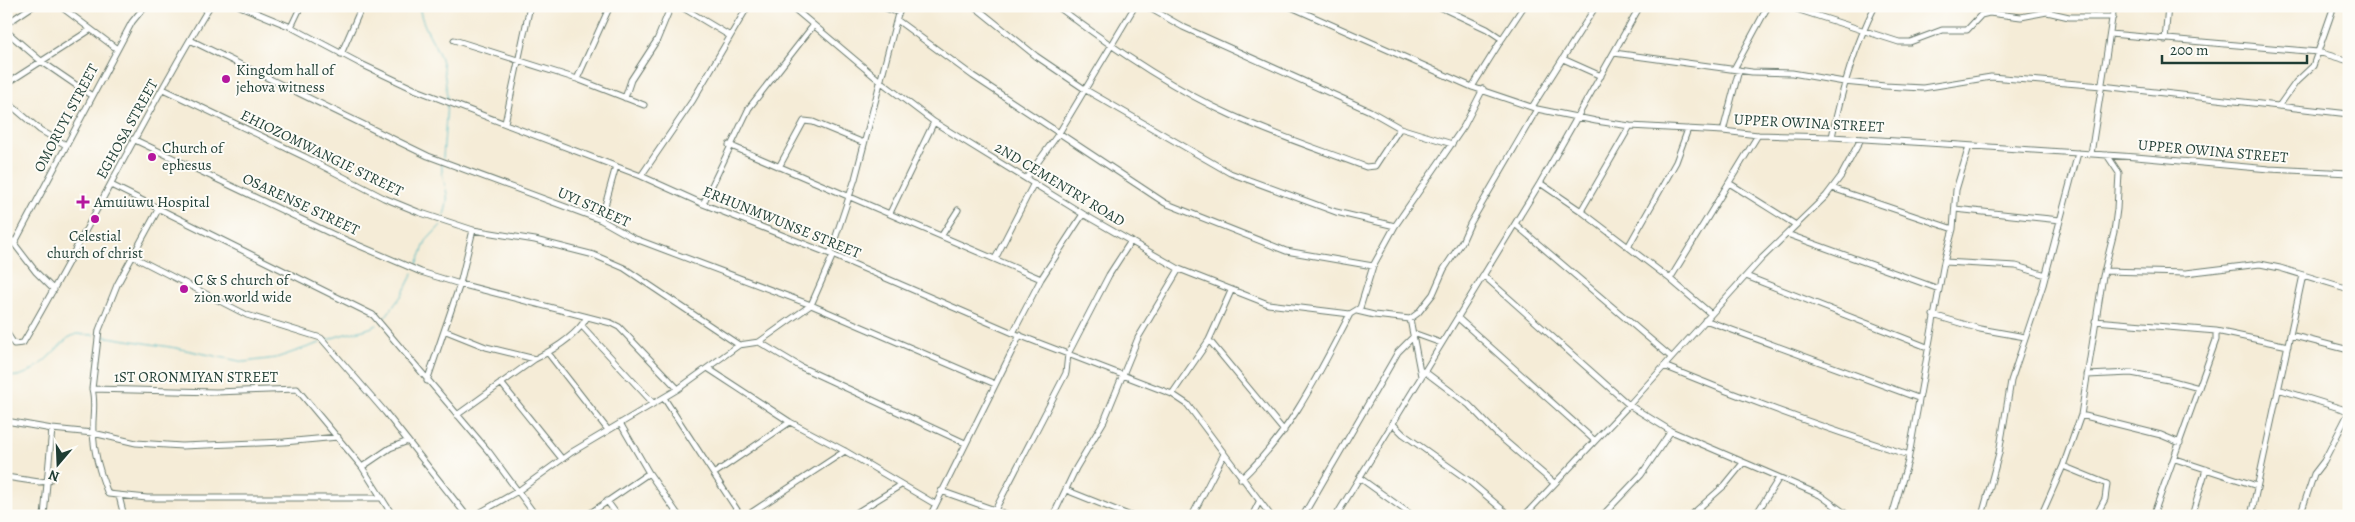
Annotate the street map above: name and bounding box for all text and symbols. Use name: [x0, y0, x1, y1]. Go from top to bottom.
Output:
scale bar: [2162, 32, 2308, 64]
text: 200 m: [2170, 40, 2209, 60]
street label: OMORUYI STREET: [29, 60, 103, 176]
place label: Kingdom hall of jehova witness: [236, 60, 336, 97]
marker: Kingdom hall of jehova witness: [220, 73, 232, 85]
street label: EGHOSA STREET: [91, 75, 163, 182]
street label: EHIOZOMWANGIE STREET: [237, 105, 407, 202]
street label: UPPER OWINA STREET: [1733, 109, 1886, 137]
street label: UPPER OWINA STREET: [2137, 134, 2290, 168]
street label: 2ND CEMENTRY ROAD: [991, 137, 1129, 231]
place label: Church of ephesus: [162, 138, 225, 175]
marker: Church of ephesus: [146, 151, 158, 163]
street label: OSARENSE STREET: [239, 168, 363, 240]
street label: ERHUNMWUNSE STREET: [700, 181, 865, 263]
street label: UYI STREET: [554, 182, 634, 232]
place label: Amuiuwu Hospital: [93, 192, 210, 212]
marker: Amuiuwu Hospital: [76, 195, 90, 209]
marker: Celestial church of christ: [89, 213, 101, 225]
place label: Celestial church of christ: [47, 226, 143, 263]
place label: C & S church of zion world wide: [194, 270, 292, 307]
marker: C & S church of zion world wide: [178, 283, 190, 295]
street label: 1ST ORONMIYAN STREET: [114, 367, 279, 387]
north arrow: [32, 440, 82, 490]
text: N: [46, 465, 62, 486]

